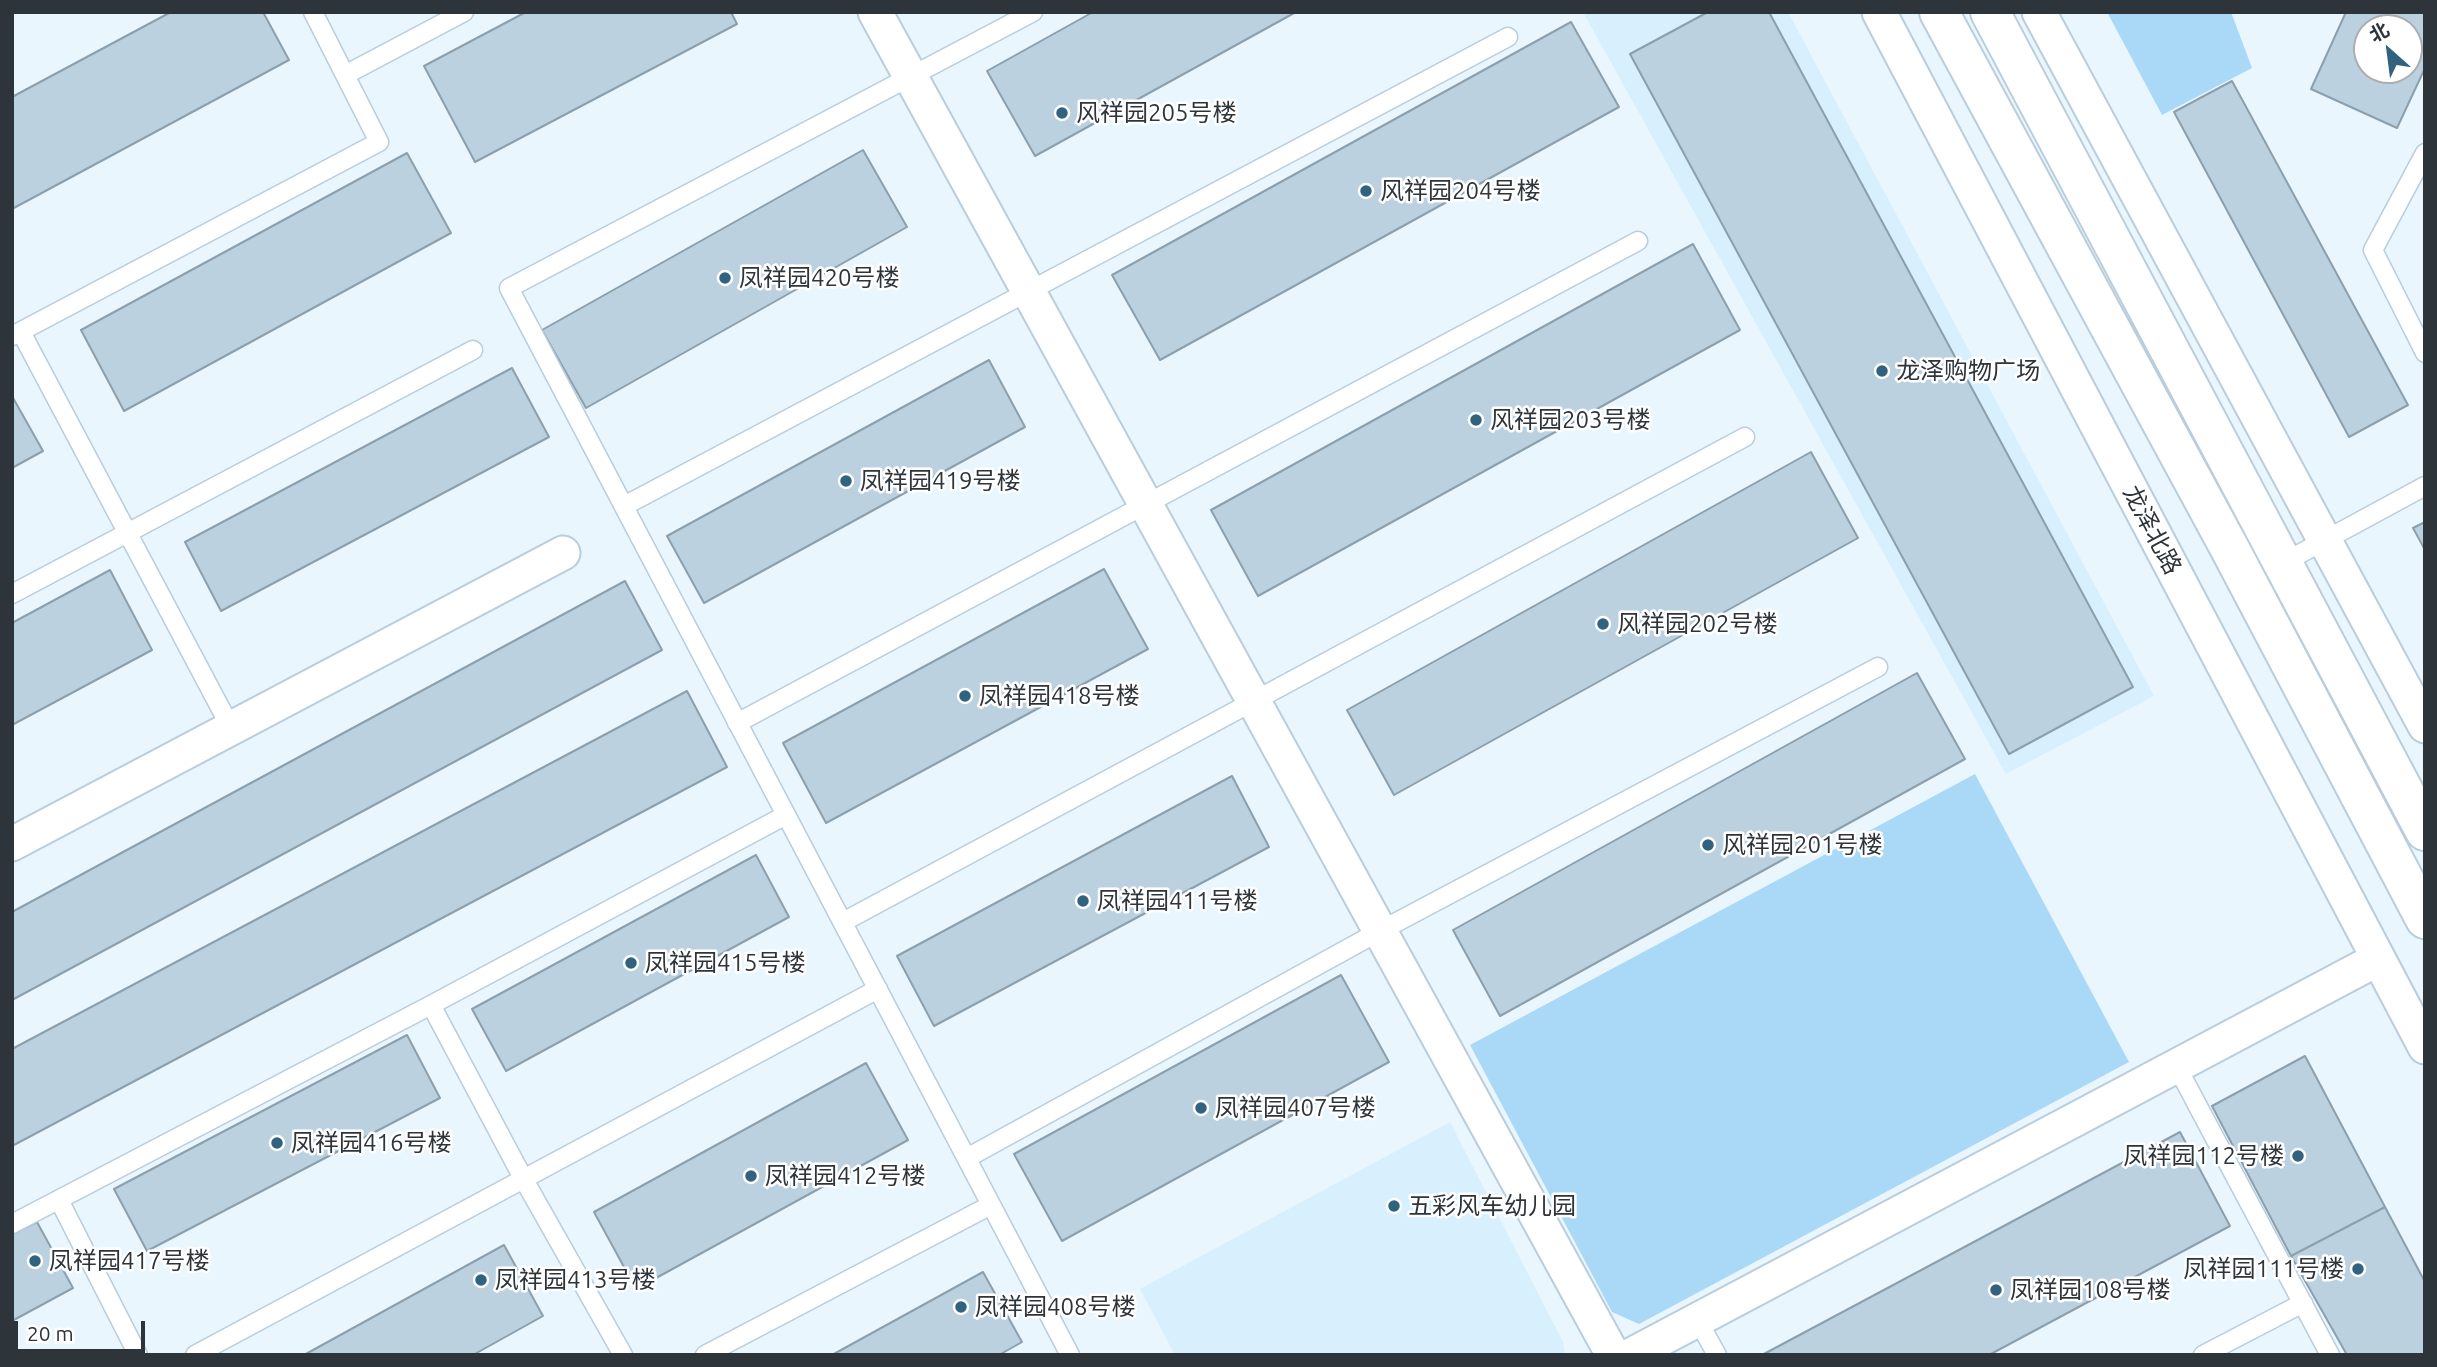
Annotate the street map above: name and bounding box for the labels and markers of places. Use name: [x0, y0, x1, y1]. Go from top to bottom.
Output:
place label: 风祥园205号楼: [1076, 99, 1237, 127]
marker: 风祥园205号楼: [1054, 105, 1070, 121]
place label: 风祥园204号楼: [1380, 177, 1541, 205]
marker: 风祥园204号楼: [1358, 183, 1374, 199]
place label: 凤祥园420号楼: [739, 264, 900, 292]
marker: 凤祥园420号楼: [717, 270, 733, 286]
place label: 龙泽购物广场: [1896, 357, 2040, 385]
marker: 龙泽购物广场: [1874, 363, 1890, 379]
place label: 风祥园203号楼: [1490, 406, 1651, 434]
marker: 风祥园203号楼: [1468, 412, 1484, 428]
place label: 凤祥园419号楼: [860, 467, 1021, 495]
marker: 凤祥园419号楼: [838, 473, 854, 489]
place label: 风祥园202号楼: [1617, 610, 1778, 638]
marker: 风祥园202号楼: [1595, 616, 1611, 632]
place label: 凤祥园418号楼: [979, 682, 1140, 710]
marker: 凤祥园418号楼: [957, 688, 973, 704]
place label: 风祥园201号楼: [1722, 831, 1883, 859]
marker: 风祥园201号楼: [1700, 837, 1716, 853]
place label: 凤祥园411号楼: [1097, 887, 1258, 915]
marker: 凤祥园411号楼: [1075, 893, 1091, 909]
place label: 凤祥园415号楼: [645, 949, 806, 977]
marker: 凤祥园415号楼: [623, 955, 639, 971]
place label: 凤祥园407号楼: [1215, 1094, 1376, 1122]
marker: 凤祥园407号楼: [1193, 1100, 1209, 1116]
place label: 凤祥园416号楼: [291, 1129, 452, 1157]
marker: 凤祥园416号楼: [269, 1135, 285, 1151]
place label: 凤祥园112号楼: [2123, 1142, 2284, 1170]
marker: 凤祥园112号楼: [2290, 1148, 2306, 1164]
place label: 凤祥园412号楼: [765, 1162, 926, 1190]
marker: 凤祥园412号楼: [743, 1168, 759, 1184]
place label: 五彩风车幼儿园: [1408, 1192, 1576, 1220]
marker: 五彩风车幼儿园: [1386, 1198, 1402, 1214]
place label: 凤祥园417号楼: [49, 1247, 210, 1275]
marker: 凤祥园417号楼: [27, 1253, 43, 1269]
place label: 凤祥园111号楼: [2183, 1255, 2344, 1283]
marker: 凤祥园111号楼: [2350, 1261, 2366, 1277]
place label: 凤祥园413号楼: [495, 1266, 656, 1294]
marker: 凤祥园413号楼: [473, 1272, 489, 1288]
place label: 凤祥园108号楼: [2010, 1276, 2171, 1304]
marker: 凤祥园108号楼: [1988, 1282, 2004, 1298]
place label: 凤祥园408号楼: [975, 1293, 1136, 1321]
marker: 凤祥园408号楼: [953, 1299, 969, 1315]

